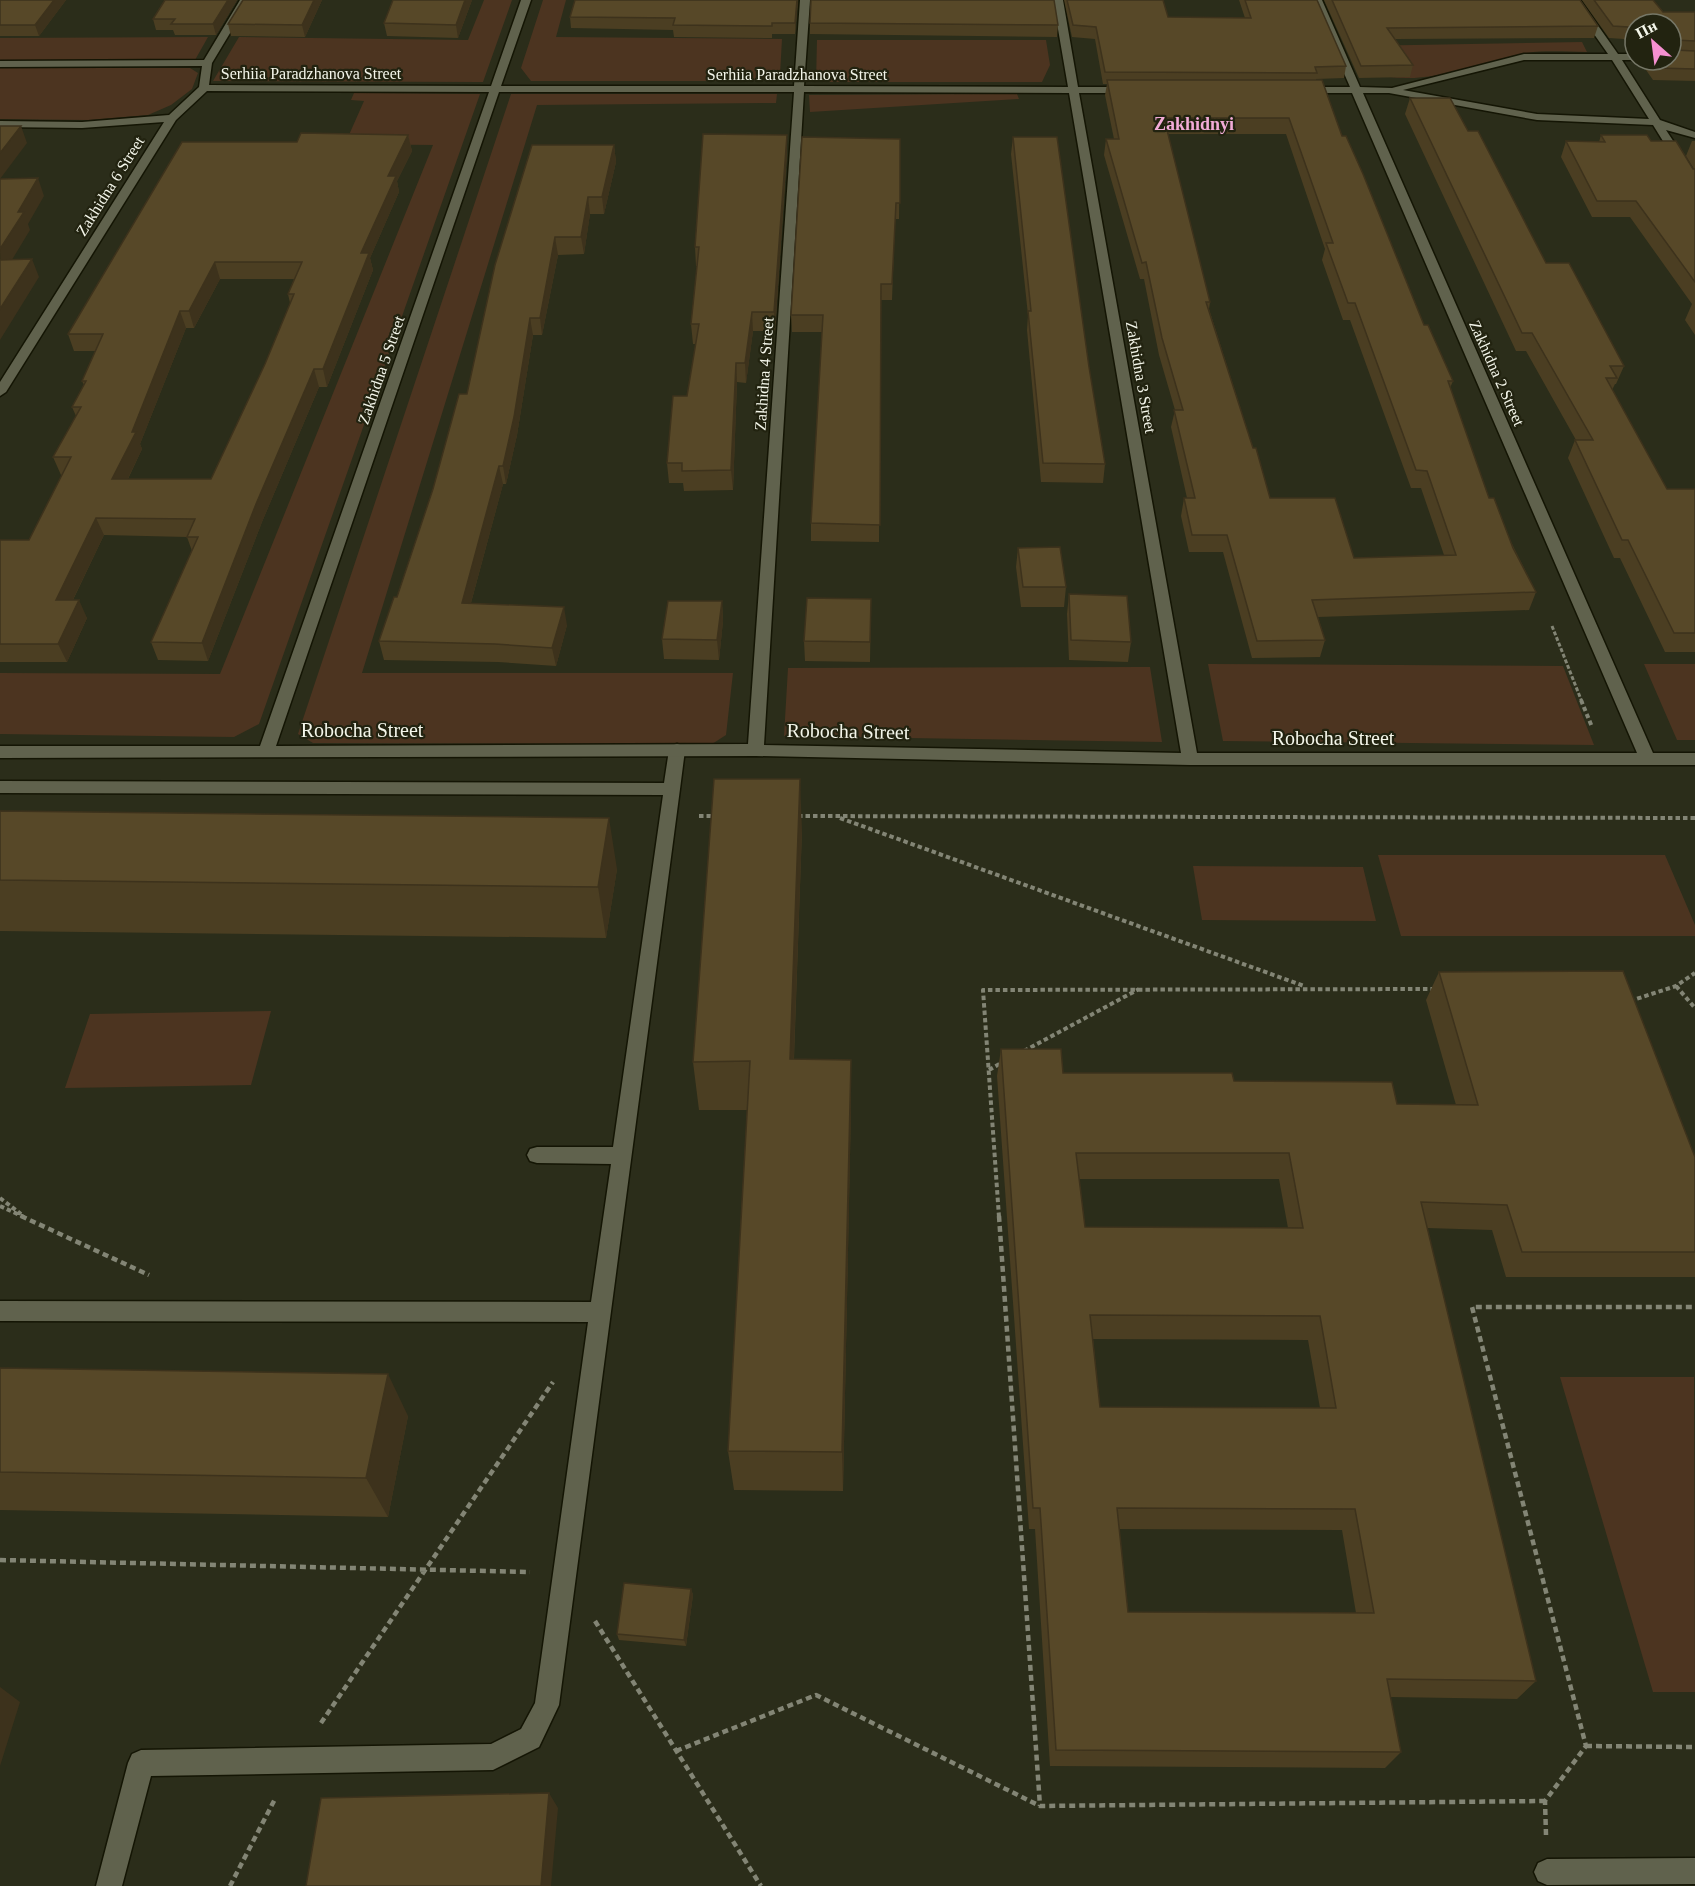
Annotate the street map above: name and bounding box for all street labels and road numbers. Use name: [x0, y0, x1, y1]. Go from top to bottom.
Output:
street label: Serhiia Paradzhanova Street: [221, 65, 402, 82]
street label: Serhiia Paradzhanova Street: [707, 66, 888, 83]
street label: Zakhidna 6 Street: [73, 133, 148, 239]
street label: Zakhidna 5 Street: [354, 313, 408, 427]
street label: Zakhidna 4 Street: [752, 316, 776, 431]
street label: Zakhidna 2 Street: [1466, 318, 1528, 429]
street label: Zakhidna 3 Street: [1123, 320, 1159, 435]
street label: Robocha Street: [301, 719, 424, 741]
street label: Robocha Street: [786, 719, 910, 743]
street label: Robocha Street: [1272, 727, 1395, 749]

